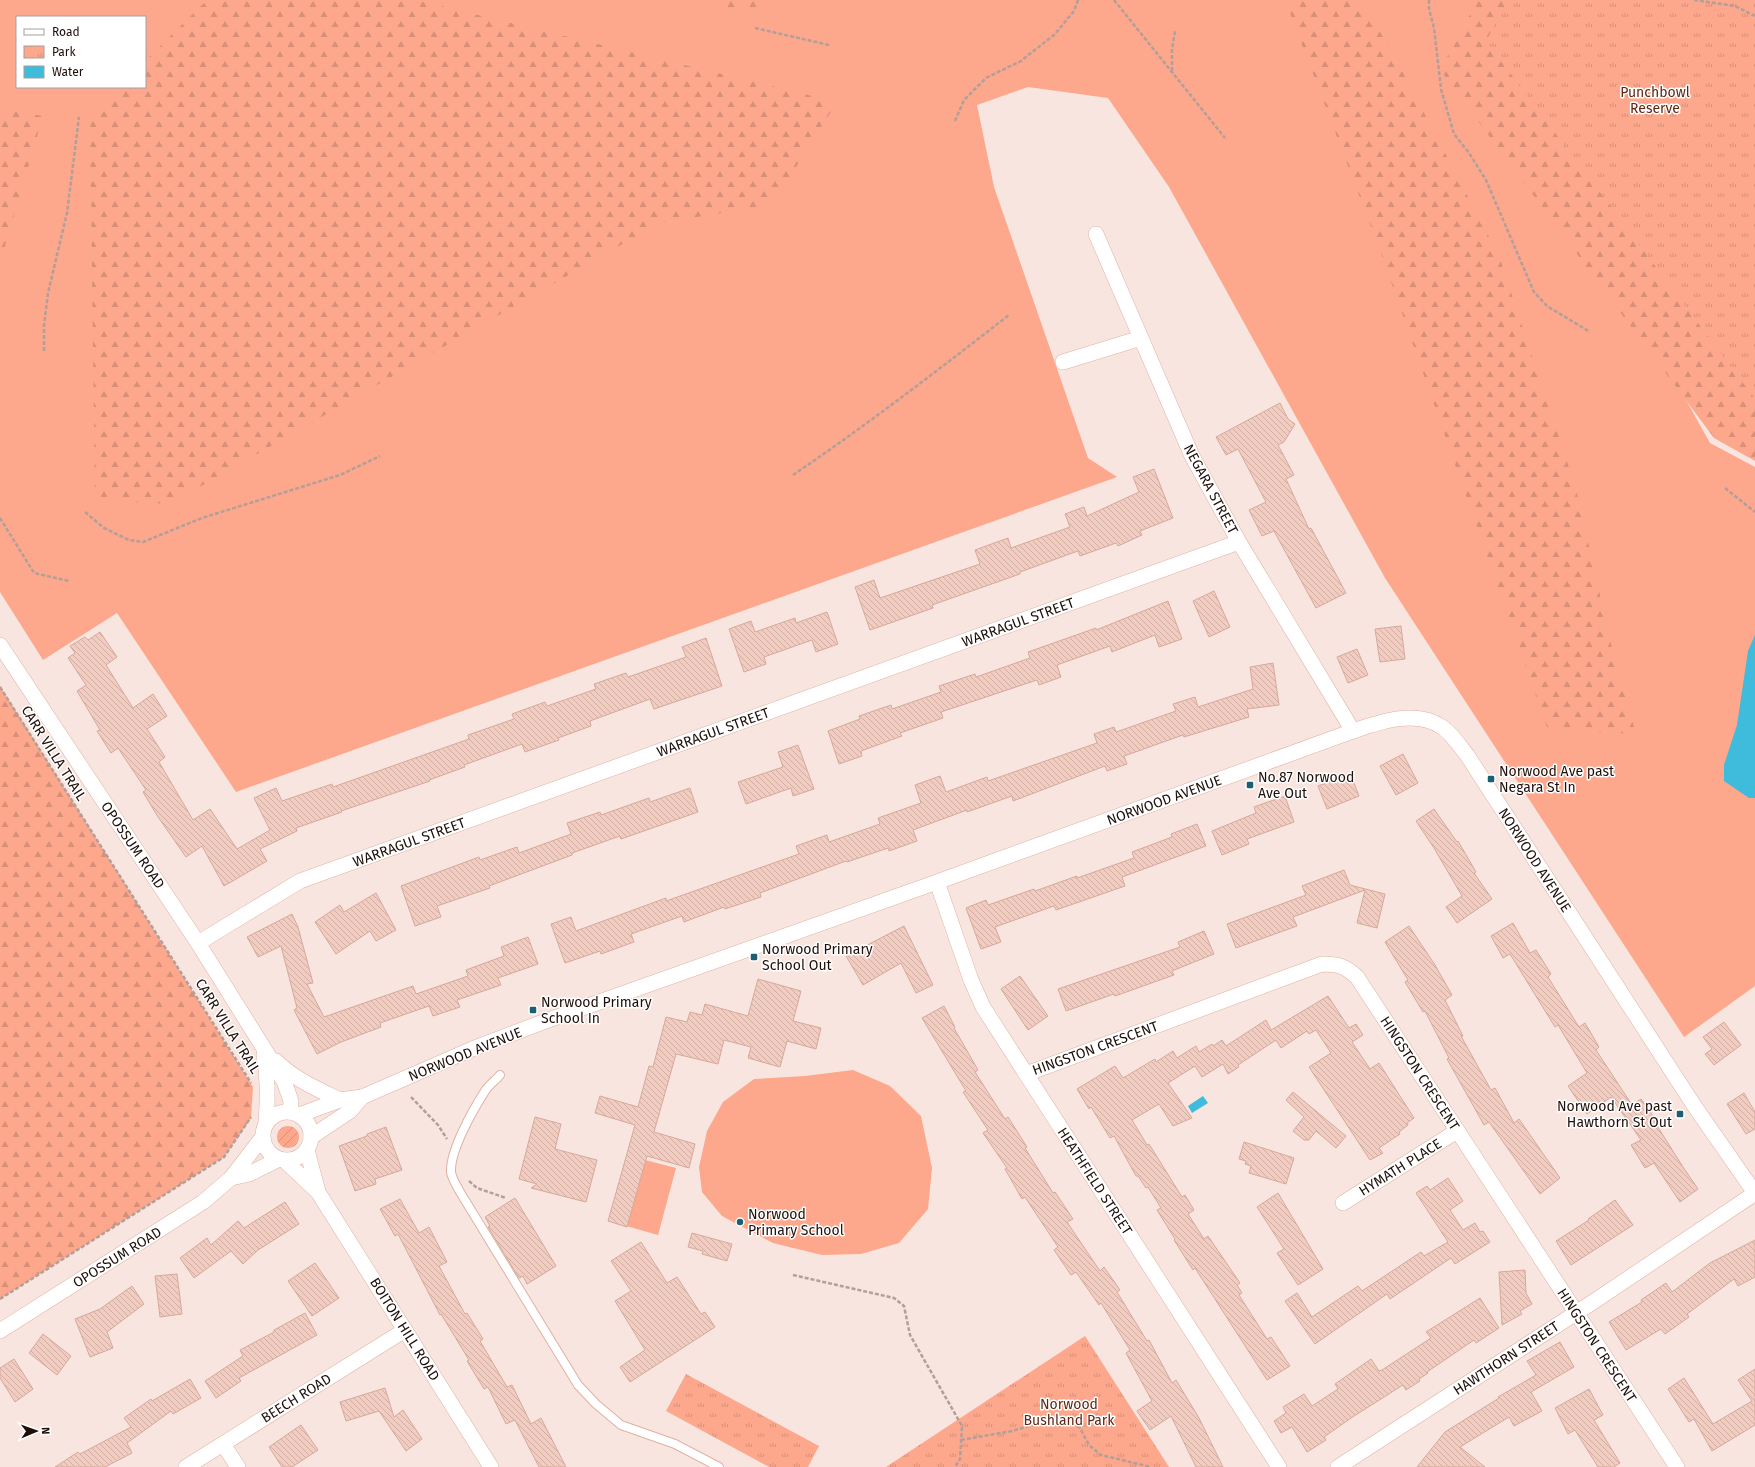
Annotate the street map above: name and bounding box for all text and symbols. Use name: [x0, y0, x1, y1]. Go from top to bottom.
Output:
legend: [16, 16, 146, 88]
text: Road: [52, 25, 80, 39]
text: Park: [52, 45, 76, 59]
text: Water: [52, 65, 84, 79]
park label: Punchbowl Reserve: [1620, 84, 1690, 117]
street label: NEGARA STREET: [1180, 441, 1242, 538]
street label: WARRAGUL STREET: [960, 594, 1077, 651]
street label: CARR VILLA TRAIL: [18, 703, 90, 804]
street label: WARRAGUL STREET: [655, 704, 772, 761]
place label: Norwood Ave past Negara St In: [1499, 763, 1615, 796]
place label: No.87 Norwood Ave Out: [1258, 769, 1354, 802]
street label: NORWOOD AVENUE: [1105, 772, 1224, 829]
marker: Norwood Ave past Negara St In: [1486, 774, 1496, 784]
marker: No.87 Norwood Ave Out: [1245, 780, 1255, 790]
street label: OPOSSUM ROAD: [97, 798, 168, 892]
street label: NORWOOD AVENUE: [1495, 805, 1575, 916]
street label: WARRAGUL STREET: [351, 814, 468, 871]
place label: Norwood Primary School Out: [762, 941, 873, 974]
marker: Norwood Primary School Out: [749, 952, 759, 962]
street label: CARR VILLA TRAIL: [192, 976, 264, 1077]
place label: Norwood Primary School In: [541, 994, 652, 1027]
marker: Norwood Primary School In: [528, 1005, 538, 1015]
street label: HINGSTON CRESCENT: [1376, 1013, 1463, 1134]
street label: HINGSTON CRESCENT: [1030, 1018, 1161, 1079]
street label: NORWOOD AVENUE: [406, 1024, 524, 1085]
place label: Norwood Ave past Hawthorn St Out: [1557, 1098, 1673, 1131]
marker: Norwood Ave past Hawthorn St Out: [1675, 1109, 1685, 1119]
street label: HEATHFIELD STREET: [1054, 1124, 1136, 1239]
street label: HYMATH PLACE: [1356, 1135, 1445, 1200]
place label: Norwood Primary School: [748, 1206, 844, 1239]
marker: Norwood Primary School: [735, 1217, 745, 1227]
street label: OPOSSUM ROAD: [70, 1223, 165, 1292]
street label: BOITON HILL ROAD: [366, 1275, 443, 1384]
street label: HINGSTON CRESCENT: [1553, 1285, 1640, 1406]
street label: HAWTHORN STREET: [1450, 1318, 1563, 1399]
street label: BEECH ROAD: [258, 1370, 334, 1427]
park label: Norwood Bushland Park: [1024, 1396, 1115, 1429]
north arrow: [16, 1411, 56, 1451]
text: N: [39, 1427, 52, 1435]

